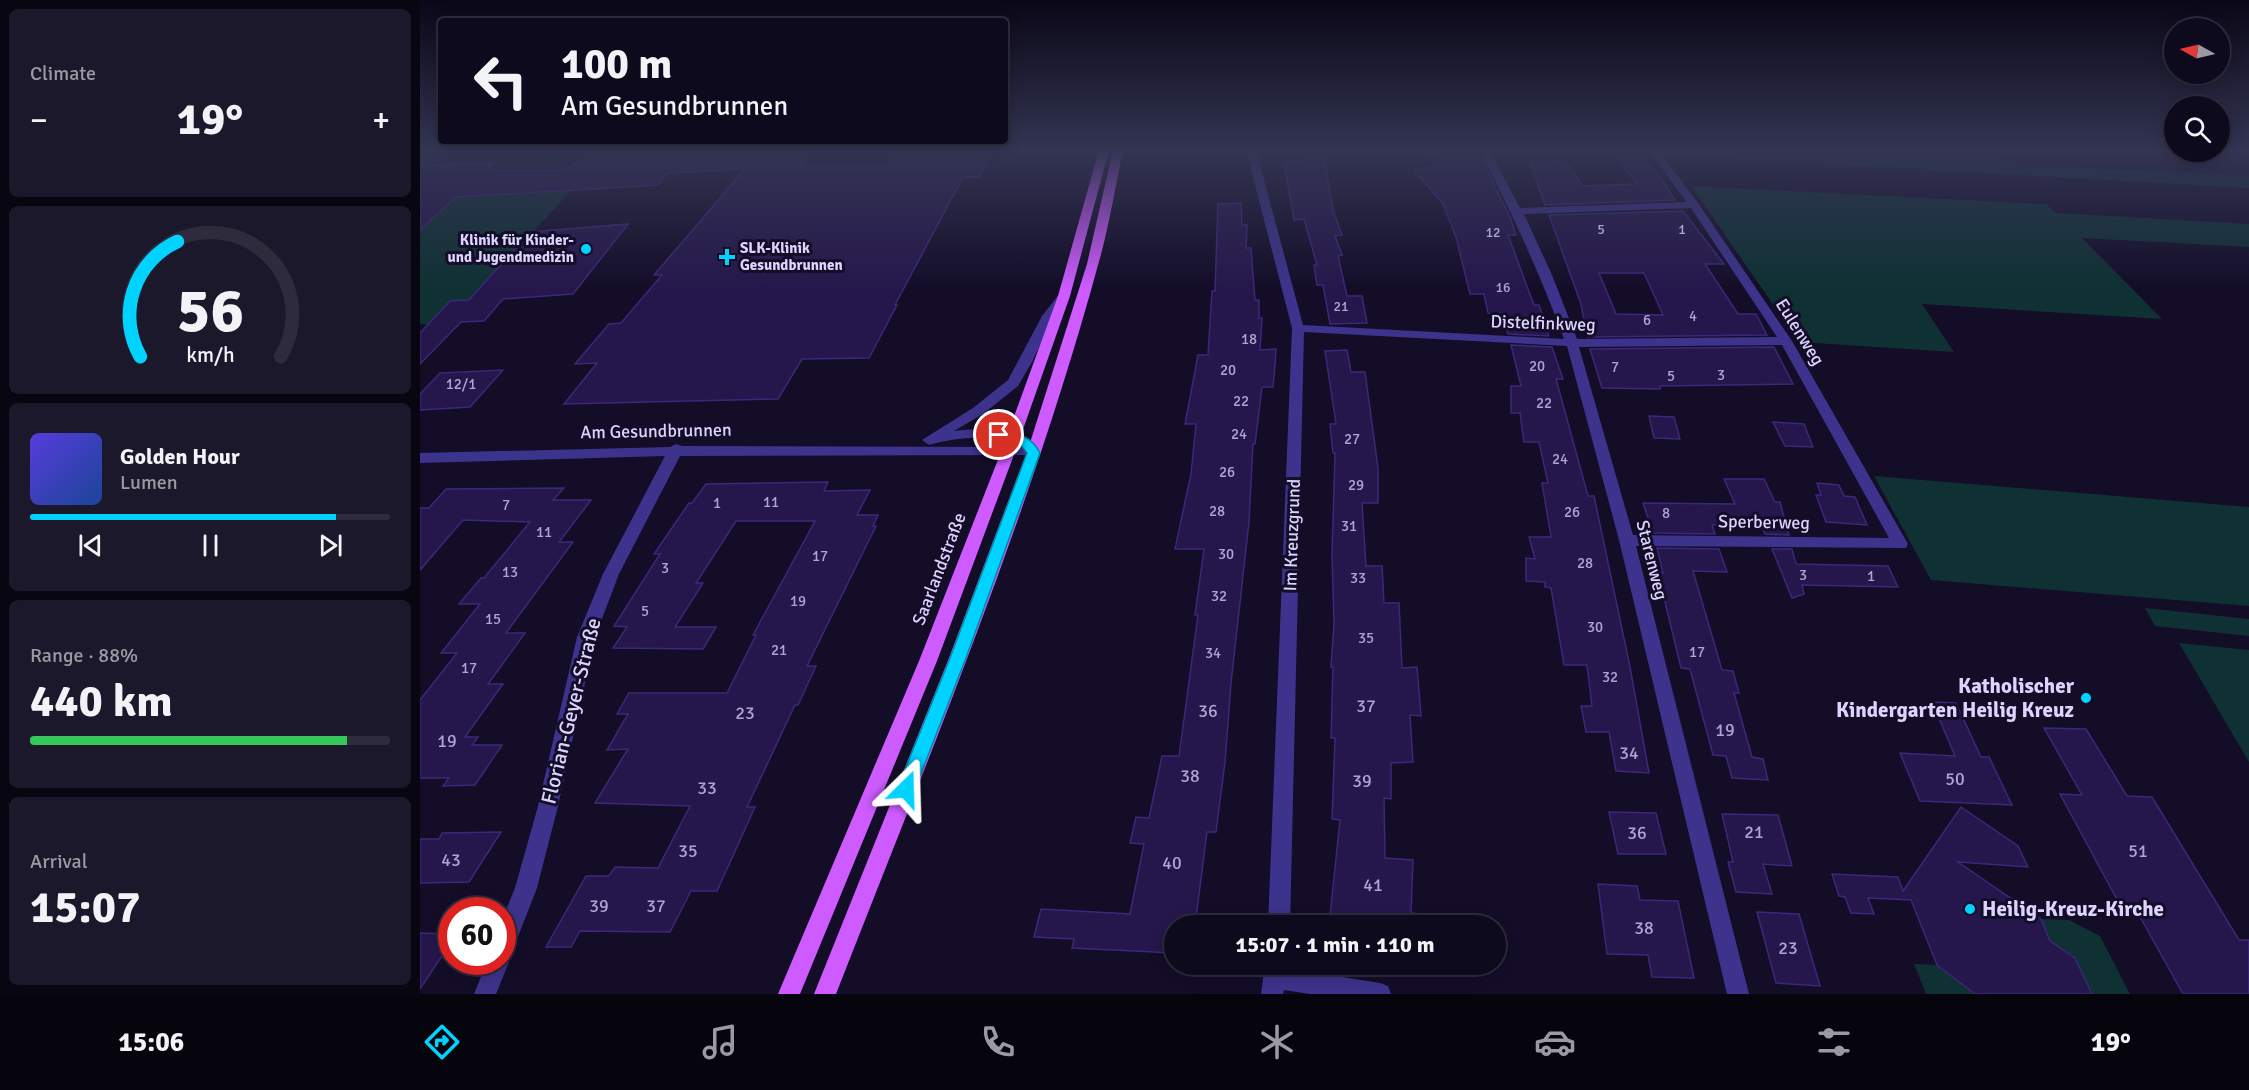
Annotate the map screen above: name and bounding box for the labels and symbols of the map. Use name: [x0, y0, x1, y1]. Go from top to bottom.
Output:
north arrow: [2164, 18, 2230, 84]
house number: 5: [1597, 221, 1605, 238]
house number: 1: [1678, 221, 1686, 238]
house number: 12: [1485, 224, 1501, 241]
place label: Klinik für Kinder- und Jugendmedizin: [448, 231, 574, 266]
place label: SLK-Klinik Gesundbrunnen: [740, 239, 843, 274]
marker: Klinik für Kinder- und Jugendmedizin: [579, 242, 593, 256]
marker: SLK-Klinik Gesundbrunnen: [718, 248, 736, 266]
house number: 16: [1495, 279, 1511, 296]
street label: Eulenweg: [1771, 294, 1829, 370]
house number: 21: [1333, 298, 1349, 315]
house number: 4: [1689, 307, 1697, 325]
street label: Distelfinkweg: [1490, 310, 1596, 336]
house number: 6: [1643, 311, 1651, 329]
house number: 18: [1241, 330, 1257, 348]
house number: 20: [1529, 357, 1545, 375]
house number: 7: [1611, 358, 1619, 376]
house number: 20: [1220, 361, 1236, 379]
house number: 3: [1717, 366, 1725, 384]
house number: 5: [1667, 367, 1675, 385]
house number: 12/1: [446, 375, 476, 393]
house number: 22: [1233, 392, 1249, 410]
house number: 22: [1536, 394, 1552, 412]
pin: [973, 409, 1024, 460]
street label: Am Gesundbrunnen: [580, 419, 732, 443]
house number: 24: [1231, 425, 1247, 443]
house number: 27: [1344, 430, 1360, 448]
house number: 24: [1552, 450, 1568, 468]
house number: 26: [1219, 463, 1235, 481]
house number: 29: [1348, 476, 1364, 494]
street label: Im Kreuzgrund: [1279, 478, 1305, 592]
house number: 11: [763, 493, 779, 511]
house number: 1: [713, 494, 721, 512]
house number: 7: [502, 496, 510, 514]
house number: 28: [1209, 502, 1225, 520]
house number: 26: [1564, 503, 1580, 521]
house number: 8: [1662, 504, 1670, 522]
street label: Saarlandstraße: [907, 510, 971, 628]
street label: Sperberweg: [1718, 510, 1810, 534]
house number: 31: [1341, 517, 1357, 535]
street label: Starenweg: [1631, 518, 1673, 602]
house number: 11: [536, 523, 552, 541]
house number: 30: [1218, 545, 1234, 563]
house number: 17: [812, 547, 828, 565]
house number: 28: [1577, 554, 1593, 572]
house number: 3: [661, 559, 669, 577]
house number: 13: [502, 563, 518, 581]
house number: 3: [1799, 566, 1807, 584]
house number: 1: [1867, 567, 1875, 585]
house number: 33: [1350, 569, 1366, 587]
house number: 32: [1211, 587, 1227, 605]
house number: 19: [790, 592, 806, 610]
house number: 5: [641, 602, 649, 620]
house number: 15: [485, 610, 501, 628]
street label: Florian-Geyer-Straße: [535, 615, 607, 807]
house number: 30: [1587, 618, 1603, 636]
house number: 35: [1358, 629, 1374, 647]
house number: 21: [771, 641, 787, 659]
house number: 17: [1689, 643, 1705, 661]
house number: 34: [1205, 644, 1221, 662]
house number: 17: [461, 659, 477, 677]
house number: 32: [1602, 668, 1618, 686]
place label: Katholischer Kindergarten Heilig Kreuz: [1836, 673, 2075, 723]
marker: Katholischer Kindergarten Heilig Kreuz: [2079, 691, 2093, 705]
house number: 37: [1356, 695, 1376, 717]
house number: 36: [1198, 700, 1218, 722]
house number: 23: [735, 702, 755, 724]
house number: 19: [1715, 719, 1735, 741]
house number: 19: [437, 730, 457, 752]
house number: 34: [1619, 742, 1639, 764]
position arrow: [874, 757, 938, 821]
house number: 38: [1180, 765, 1200, 787]
house number: 50: [1945, 768, 1965, 790]
house number: 39: [1352, 770, 1372, 792]
house number: 33: [697, 777, 717, 799]
house number: 21: [1744, 821, 1764, 843]
house number: 36: [1627, 822, 1647, 844]
house number: 35: [678, 840, 698, 862]
house number: 51: [2128, 840, 2148, 862]
house number: 43: [441, 849, 461, 871]
house number: 40: [1162, 852, 1182, 874]
house number: 41: [1363, 874, 1383, 896]
house number: 39: [589, 895, 609, 917]
house number: 37: [646, 895, 666, 917]
place label: Heilig-Kreuz-Kirche: [1982, 896, 2164, 922]
speed limit sign: 60: [438, 897, 516, 975]
marker: Heilig-Kreuz-Kirche: [1963, 902, 1977, 916]
house number: 38: [1634, 917, 1654, 939]
house number: 23: [1778, 937, 1798, 959]

